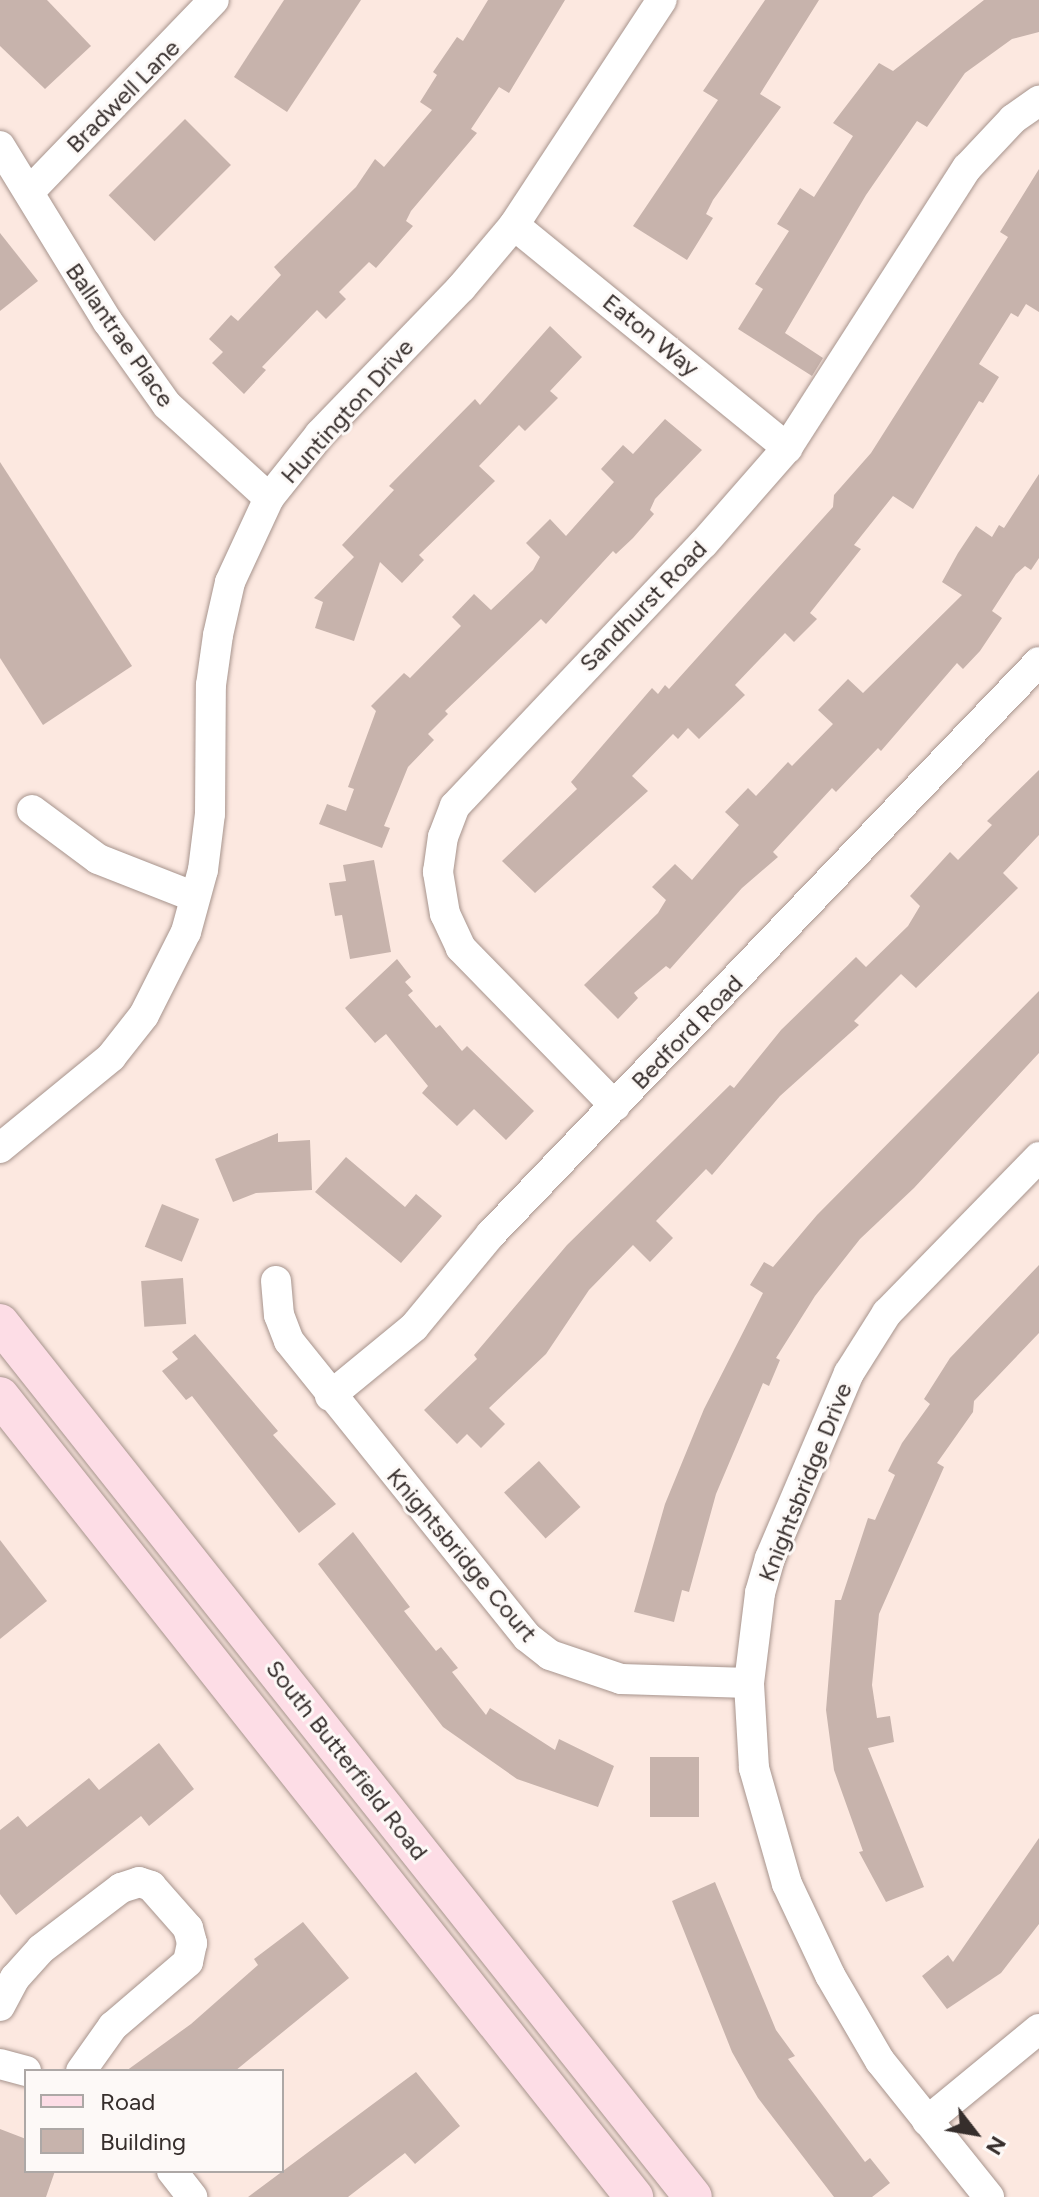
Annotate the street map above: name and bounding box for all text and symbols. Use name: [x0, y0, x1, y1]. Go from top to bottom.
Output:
street label: Bradwell Lane: [60, 33, 186, 159]
street label: Ballantrae Place: [60, 257, 180, 413]
street label: Eaton Way: [597, 287, 705, 383]
street label: Huntington Drive: [275, 333, 419, 489]
street label: Sandhurst Road: [573, 535, 713, 677]
street label: Bedford Road: [625, 969, 749, 1095]
street label: Knightsbridge Drive: [752, 1378, 858, 1586]
street label: Knightsbridge Court: [381, 1462, 543, 1648]
street label: South Butterfield Road: [260, 1654, 434, 1866]
legend: [24, 2069, 284, 2173]
text: Road: [100, 2087, 155, 2116]
north arrow: [935, 2093, 1015, 2173]
text: Building: [100, 2127, 186, 2156]
text: N: [980, 2131, 1012, 2160]

